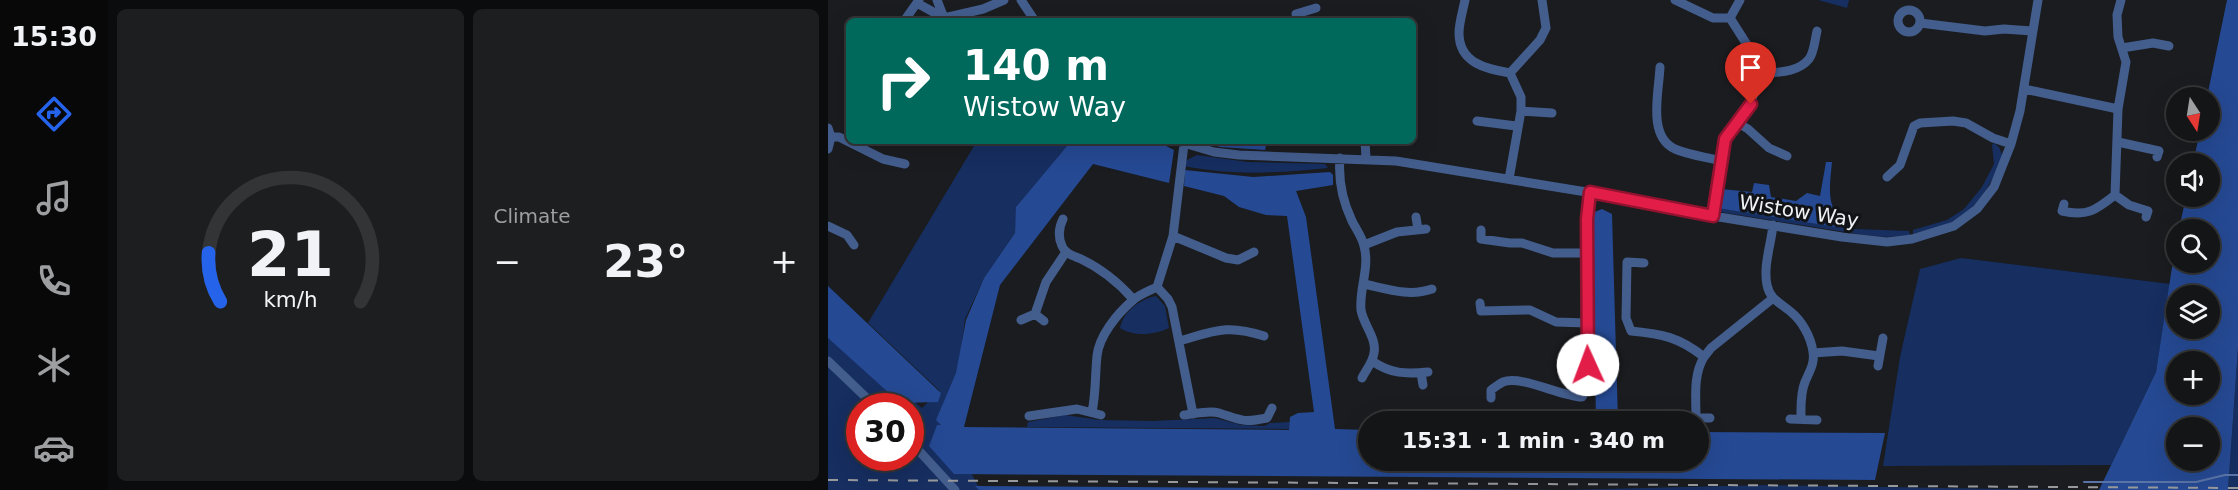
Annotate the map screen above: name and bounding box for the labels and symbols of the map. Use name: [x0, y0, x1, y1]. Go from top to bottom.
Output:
pin: [1725, 42, 1776, 104]
north arrow: [2166, 87, 2220, 141]
street label: Wistow Way: [1738, 190, 1861, 232]
position arrow: [1556, 333, 1620, 397]
speed limit sign: 30: [846, 393, 924, 471]

